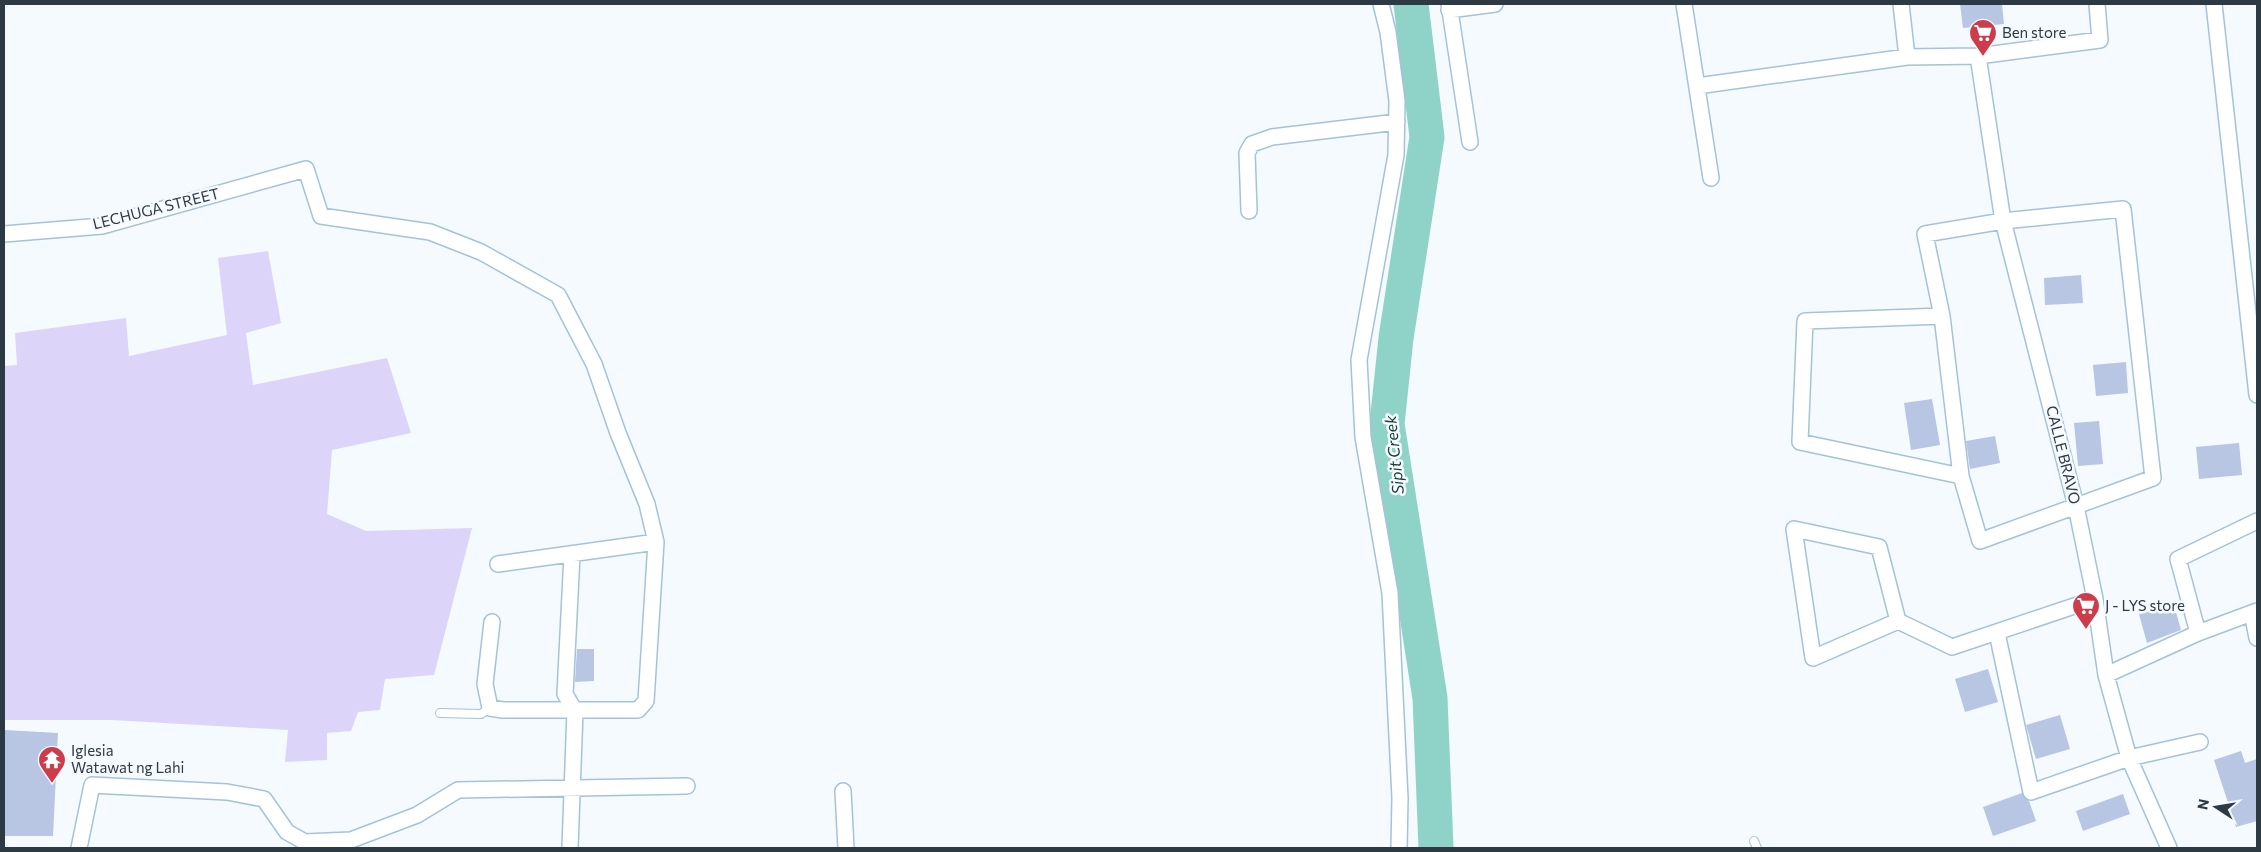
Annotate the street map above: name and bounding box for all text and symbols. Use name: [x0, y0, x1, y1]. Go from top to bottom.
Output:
supermarket icon: Ben store: [1968, 18, 1998, 57]
place label: Ben store: [2002, 23, 2067, 41]
street label: LECHUGA STREET: [91, 183, 221, 232]
street label: CALLE BRAVO: [2043, 404, 2085, 506]
water label: Sipit Creek: [1380, 414, 1407, 495]
supermarket icon: J - LYS store: [2071, 591, 2101, 630]
place label: J - LYS store: [2105, 596, 2185, 614]
place label: Iglesia Watawat ng Lahi: [71, 741, 184, 776]
temple icon: Iglesia Watawat ng Lahi: [37, 745, 67, 784]
north arrow: [2191, 782, 2241, 832]
text: N: [2193, 797, 2212, 811]

